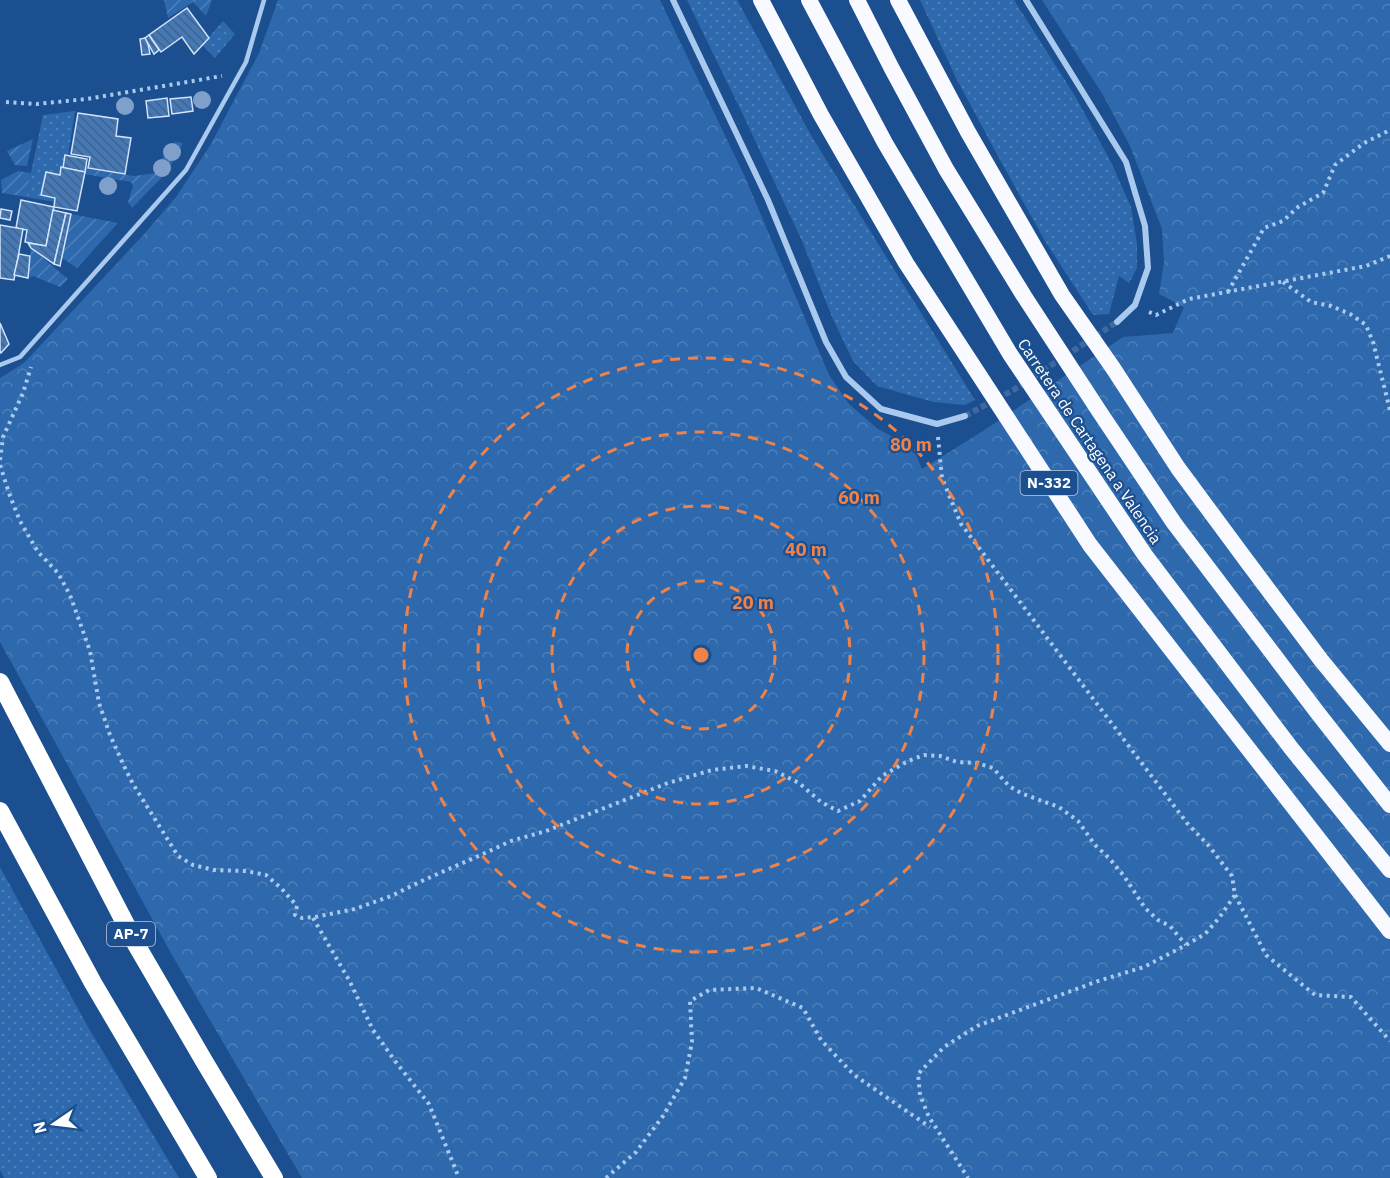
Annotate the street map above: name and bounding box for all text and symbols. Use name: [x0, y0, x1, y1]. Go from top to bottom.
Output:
street label: Carretera de Cartagena a Valencia: [1014, 335, 1167, 548]
text: 80 m: [890, 433, 932, 456]
road number: N-332: [1020, 471, 1078, 495]
text: 60 m: [838, 486, 880, 509]
text: 40 m: [785, 538, 827, 561]
text: 20 m: [732, 591, 774, 614]
centre of rings: [691, 645, 711, 665]
road number: AP-7: [107, 922, 155, 946]
north arrow: [24, 1094, 84, 1154]
text: N: [28, 1120, 51, 1136]

